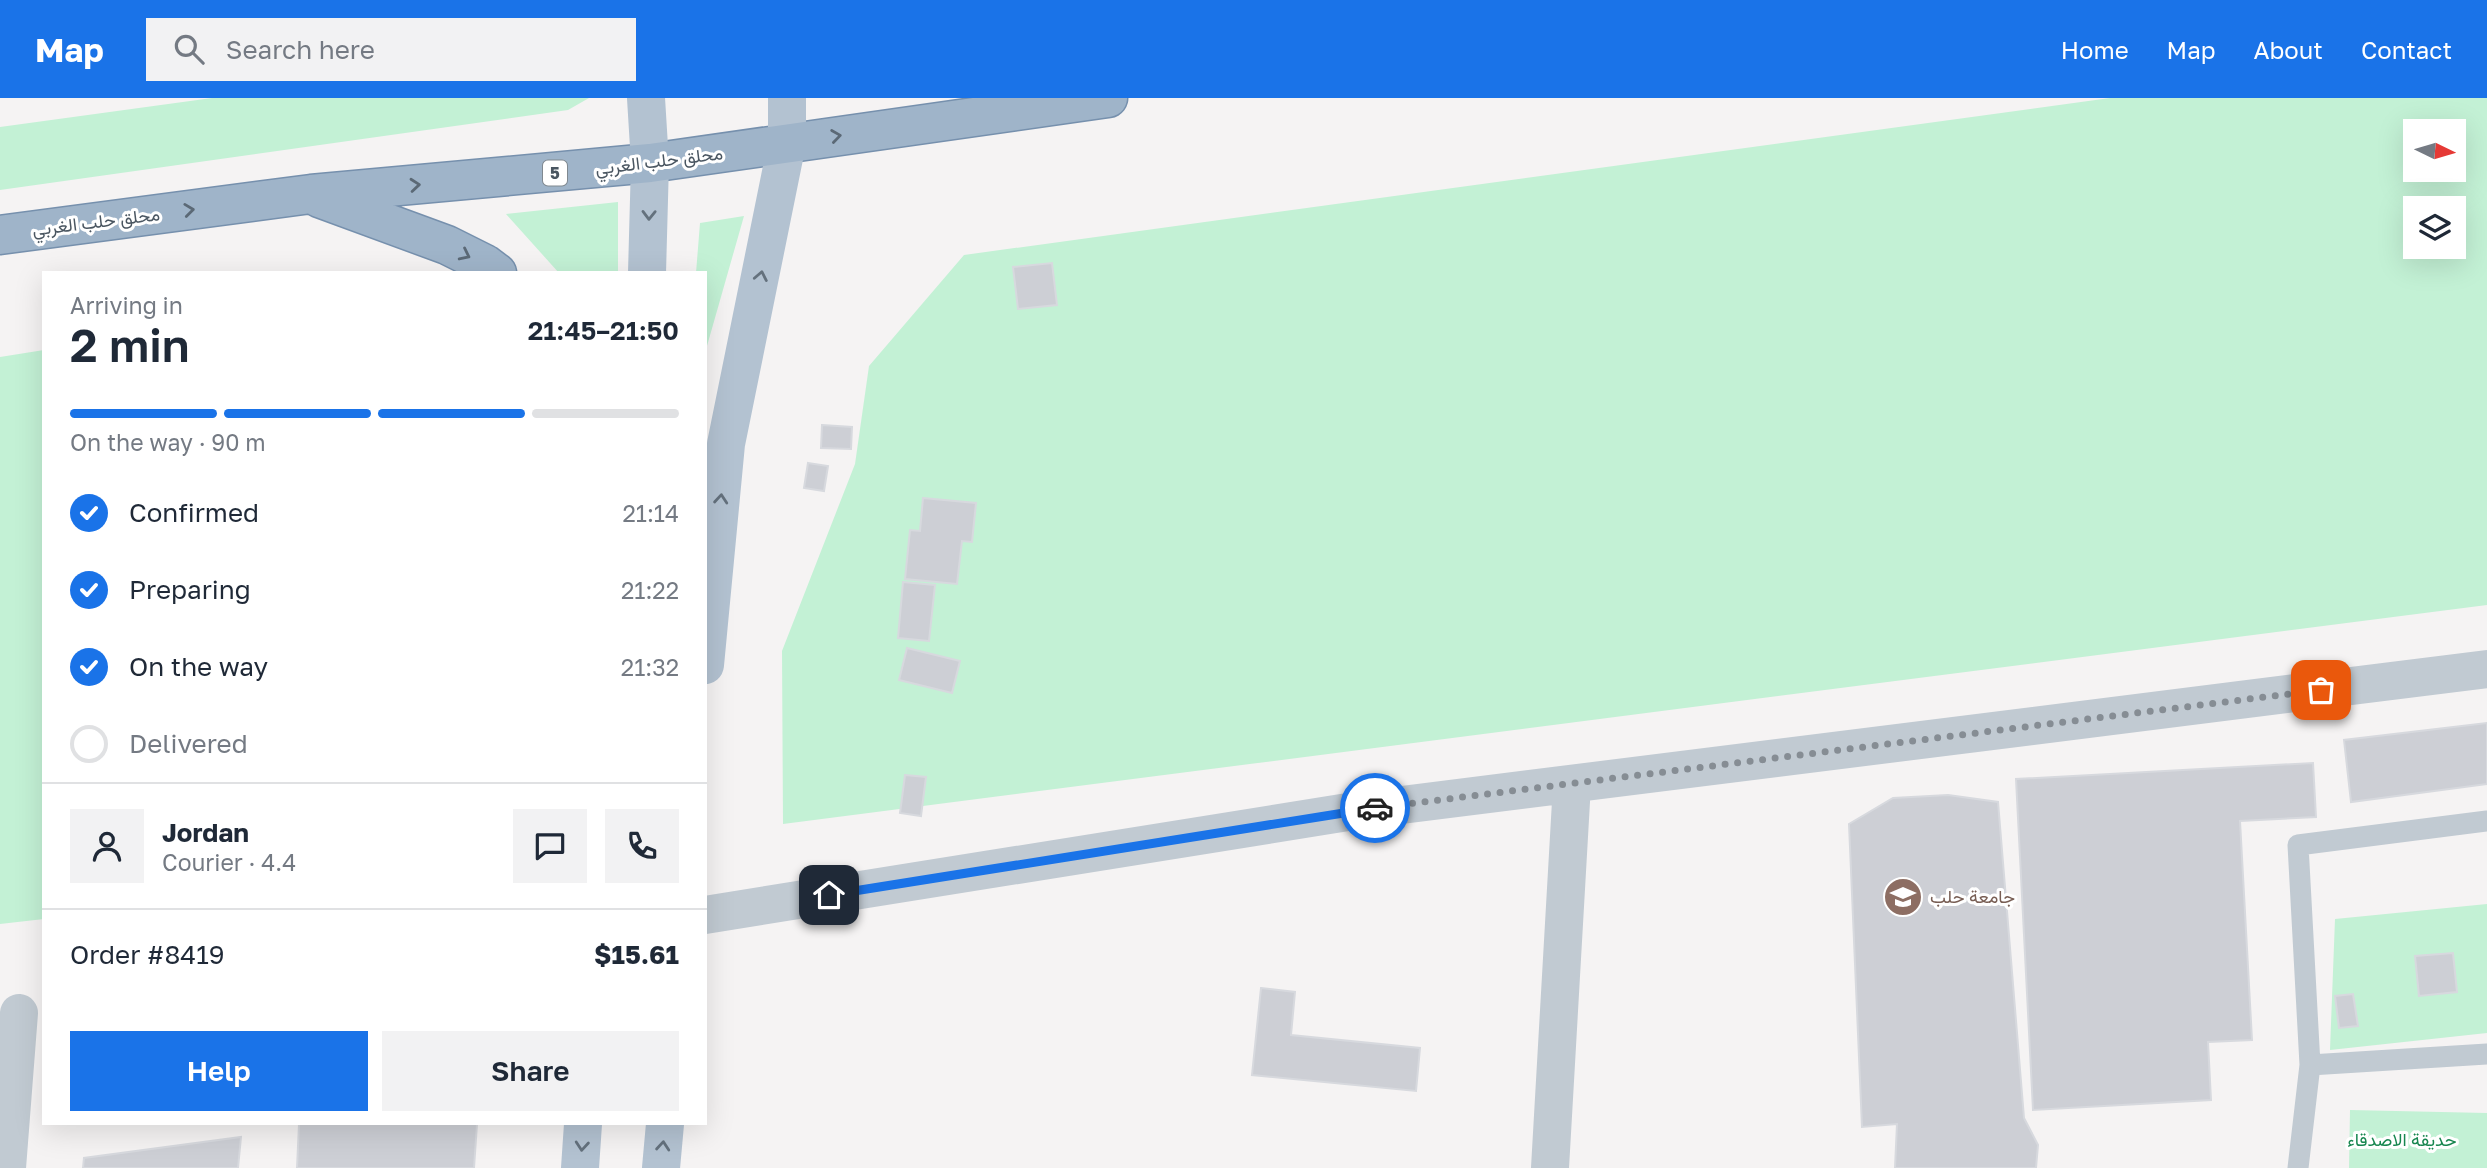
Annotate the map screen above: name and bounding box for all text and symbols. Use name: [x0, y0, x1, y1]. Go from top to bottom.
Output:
search box: [146, 18, 636, 81]
text: Map: [35, 30, 104, 69]
icon: search: [170, 30, 208, 68]
text: Search here: [226, 34, 375, 65]
text: Home: [2061, 35, 2129, 64]
text: Map: [2167, 35, 2216, 64]
text: About: [2254, 35, 2323, 64]
text: Contact: [2361, 35, 2452, 64]
north arrow: [2403, 119, 2466, 182]
map controls: [2403, 119, 2466, 259]
one-way arrow: [830, 129, 842, 144]
street label: محلق حلب الغربي: [594, 141, 725, 184]
road number: 5: [543, 160, 567, 186]
one-way arrow: [410, 178, 421, 193]
button: layers: [2403, 196, 2466, 259]
street label: محلق حلب الغربي: [31, 202, 162, 245]
one-way arrow: [183, 203, 195, 218]
one-way arrow: [641, 210, 656, 221]
one-way arrow: [458, 246, 470, 260]
one-way arrow: [753, 270, 768, 282]
text: Arriving in: [70, 291, 183, 319]
text: 21:45–21:50: [528, 315, 679, 346]
text: 2 min: [70, 317, 190, 372]
text: On the way · 90 m: [70, 428, 266, 456]
one-way arrow: [713, 493, 728, 504]
icon: check: [70, 494, 108, 532]
text: Confirmed: [129, 497, 259, 528]
text: 21:14: [622, 499, 679, 527]
icon: check: [70, 571, 108, 609]
text: Preparing: [129, 574, 251, 605]
text: 21:22: [621, 576, 679, 604]
icon: check: [70, 648, 108, 686]
text: On the way: [129, 651, 268, 682]
text: 21:32: [621, 653, 679, 681]
pin: [2291, 660, 2351, 720]
icon: bag: [2302, 671, 2340, 709]
text: Delivered: [129, 728, 248, 759]
courier: [1340, 773, 1410, 843]
icon: car: [1356, 789, 1394, 827]
button: person: [70, 809, 144, 883]
button: chat: [513, 809, 587, 883]
button: phone: [605, 809, 679, 883]
text: Jordan: [162, 817, 249, 848]
text: Courier · 4.4: [162, 848, 296, 876]
pin: [799, 865, 859, 925]
icon: home: [810, 876, 848, 914]
school or university icon: جامعة حلب: [1882, 876, 1924, 918]
place label: جامعة حلب: [1930, 885, 2015, 907]
text: Order #8419: [70, 939, 225, 970]
text: $15.61: [594, 939, 679, 970]
button: Help: [70, 1031, 368, 1111]
button: Share: [382, 1031, 679, 1111]
park label: حديقة الاصدقاء: [2347, 1128, 2457, 1150]
one-way arrow: [655, 1140, 670, 1151]
one-way arrow: [574, 1141, 589, 1152]

